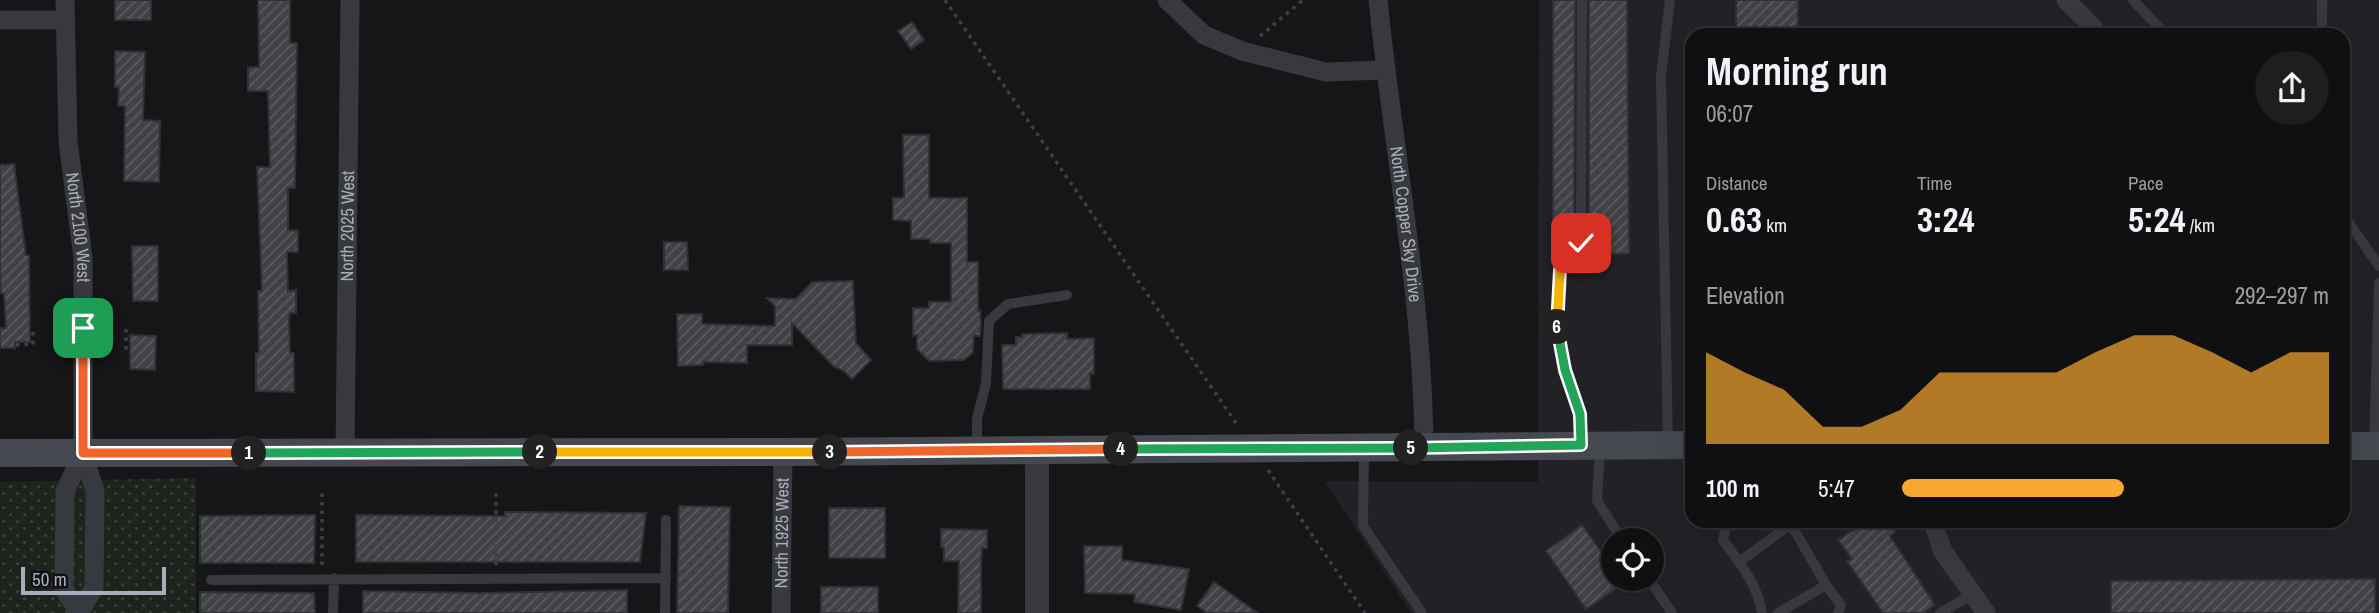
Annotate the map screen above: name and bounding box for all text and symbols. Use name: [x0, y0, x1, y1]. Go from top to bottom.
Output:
text: Morning run: [1706, 46, 1888, 97]
button: share: [2255, 51, 2329, 125]
text: 06:07: [1706, 98, 1753, 129]
street label: North Copper Sky Drive: [1384, 145, 1428, 303]
text: Distance: [1706, 170, 1767, 196]
text: Time: [1917, 170, 1952, 196]
text: Pace: [2128, 170, 2164, 196]
street label: North 2100 West: [60, 171, 97, 282]
street label: North 2025 West: [334, 171, 360, 281]
text: 0.63: [1706, 196, 1762, 243]
text: 3:24: [1917, 196, 1974, 243]
text: 5:24: [2128, 196, 2185, 243]
text: km: [1762, 212, 1787, 238]
text: /km: [2185, 212, 2215, 238]
pin: [1551, 213, 1611, 273]
icon: check: [1562, 224, 1600, 262]
text: Elevation: [1706, 280, 1785, 311]
text: 292–297 m: [2235, 280, 2329, 311]
pin: [53, 298, 113, 358]
icon: arrive: [64, 309, 102, 347]
pin: 6: [1540, 310, 1574, 344]
text: 6: [1552, 313, 1561, 339]
pin: 5: [1394, 430, 1428, 466]
pin: 4: [1104, 432, 1138, 466]
pin: 2: [522, 434, 558, 470]
pin: 3: [812, 434, 848, 470]
text: 5: [1406, 434, 1415, 460]
pin: 1: [232, 435, 266, 470]
text: 4: [1116, 435, 1125, 461]
text: 2: [535, 438, 544, 464]
text: 3: [825, 438, 834, 464]
text: 1: [244, 439, 253, 465]
text: 100 m: [1706, 473, 1759, 504]
text: 5:47: [1818, 473, 1855, 504]
street label: North 1925 West: [768, 478, 795, 588]
map controls: [1601, 528, 1664, 591]
button: locate: [1601, 528, 1664, 591]
scale bar: [21, 564, 166, 596]
text: 50 m: [32, 566, 67, 592]

